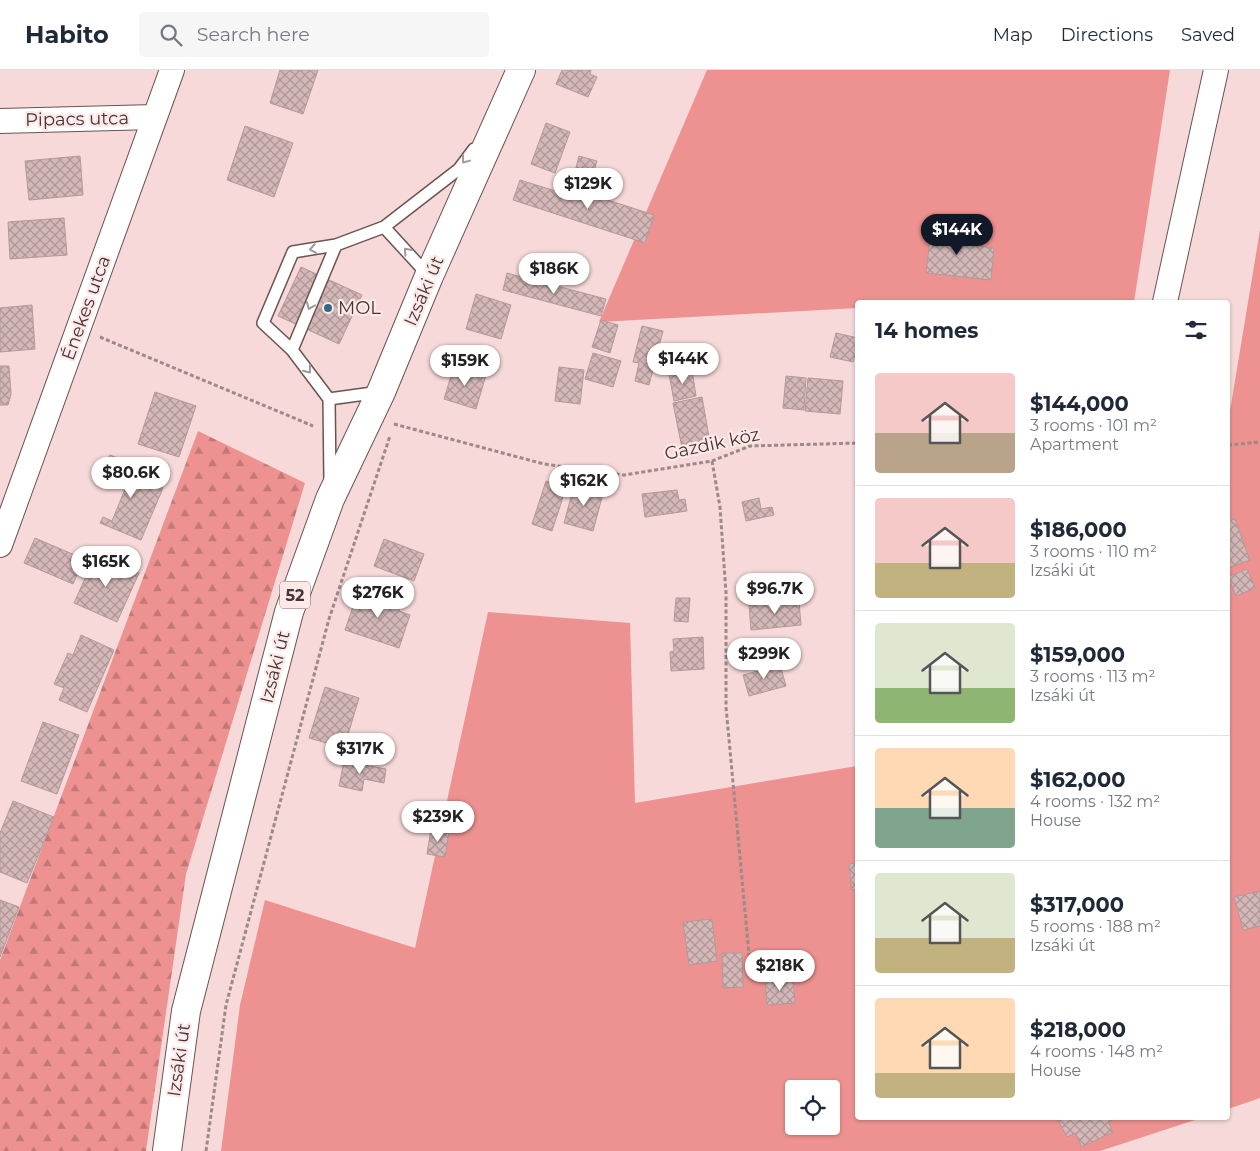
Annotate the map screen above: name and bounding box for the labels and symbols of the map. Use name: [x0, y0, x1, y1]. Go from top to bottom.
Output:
street label: Pipacs utca: [25, 107, 129, 131]
one-way arrow: [463, 154, 471, 163]
pin: $129K: [553, 168, 623, 210]
pin: $144K: [922, 214, 992, 256]
one-way arrow: [309, 243, 317, 253]
one-way arrow: [404, 248, 413, 257]
pin: $186K: [519, 252, 589, 295]
street label: Énekes utca: [57, 253, 115, 363]
street label: Izsáki út: [399, 253, 449, 329]
place label: MOL: [338, 297, 381, 319]
one-way arrow: [306, 301, 317, 310]
marker: MOL: [322, 302, 334, 314]
pin: $144K: [648, 342, 718, 385]
pin: $159K: [430, 344, 500, 387]
one-way arrow: [302, 365, 311, 374]
street label: Gazdik köz: [662, 423, 762, 465]
pin: $80.6K: [90, 456, 172, 499]
pin: $162K: [549, 464, 619, 507]
pin: $165K: [71, 546, 141, 588]
pin: $96.7K: [734, 572, 816, 615]
pin: $276K: [343, 576, 413, 619]
road number: 52: [280, 582, 310, 608]
street label: Izsáki út: [255, 629, 295, 705]
pin: $299K: [729, 638, 799, 680]
pin: $317K: [325, 732, 395, 775]
pin: $239K: [403, 800, 473, 843]
pin: $218K: [745, 950, 815, 992]
street label: Izsáki út: [163, 1022, 195, 1098]

